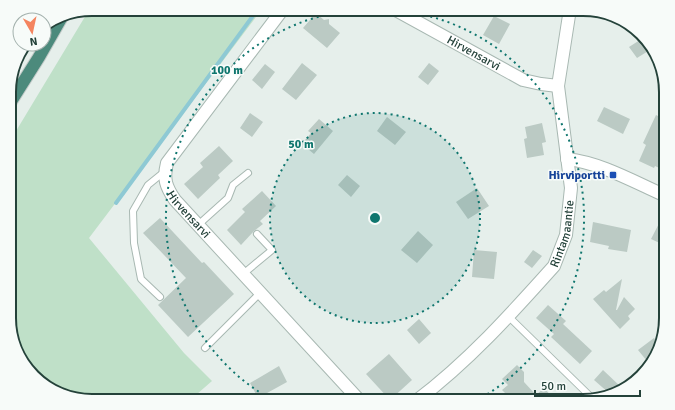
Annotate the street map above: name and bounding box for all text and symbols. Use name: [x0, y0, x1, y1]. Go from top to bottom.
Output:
north arrow: [12, 12, 52, 52]
street label: Hirvensarvi: [444, 32, 503, 74]
text: N: [29, 34, 38, 48]
text: 100 m: [211, 63, 243, 78]
text: 50 m: [288, 137, 314, 152]
place label: Hirviportti: [548, 168, 605, 183]
marker: Hirviportti: [608, 170, 618, 180]
street label: Hirvensarvi: [163, 188, 214, 241]
street label: Rintamaantie: [547, 199, 577, 270]
centre of rings: [368, 211, 382, 225]
scale bar: [535, 372, 640, 398]
text: 50 m: [541, 379, 566, 394]

